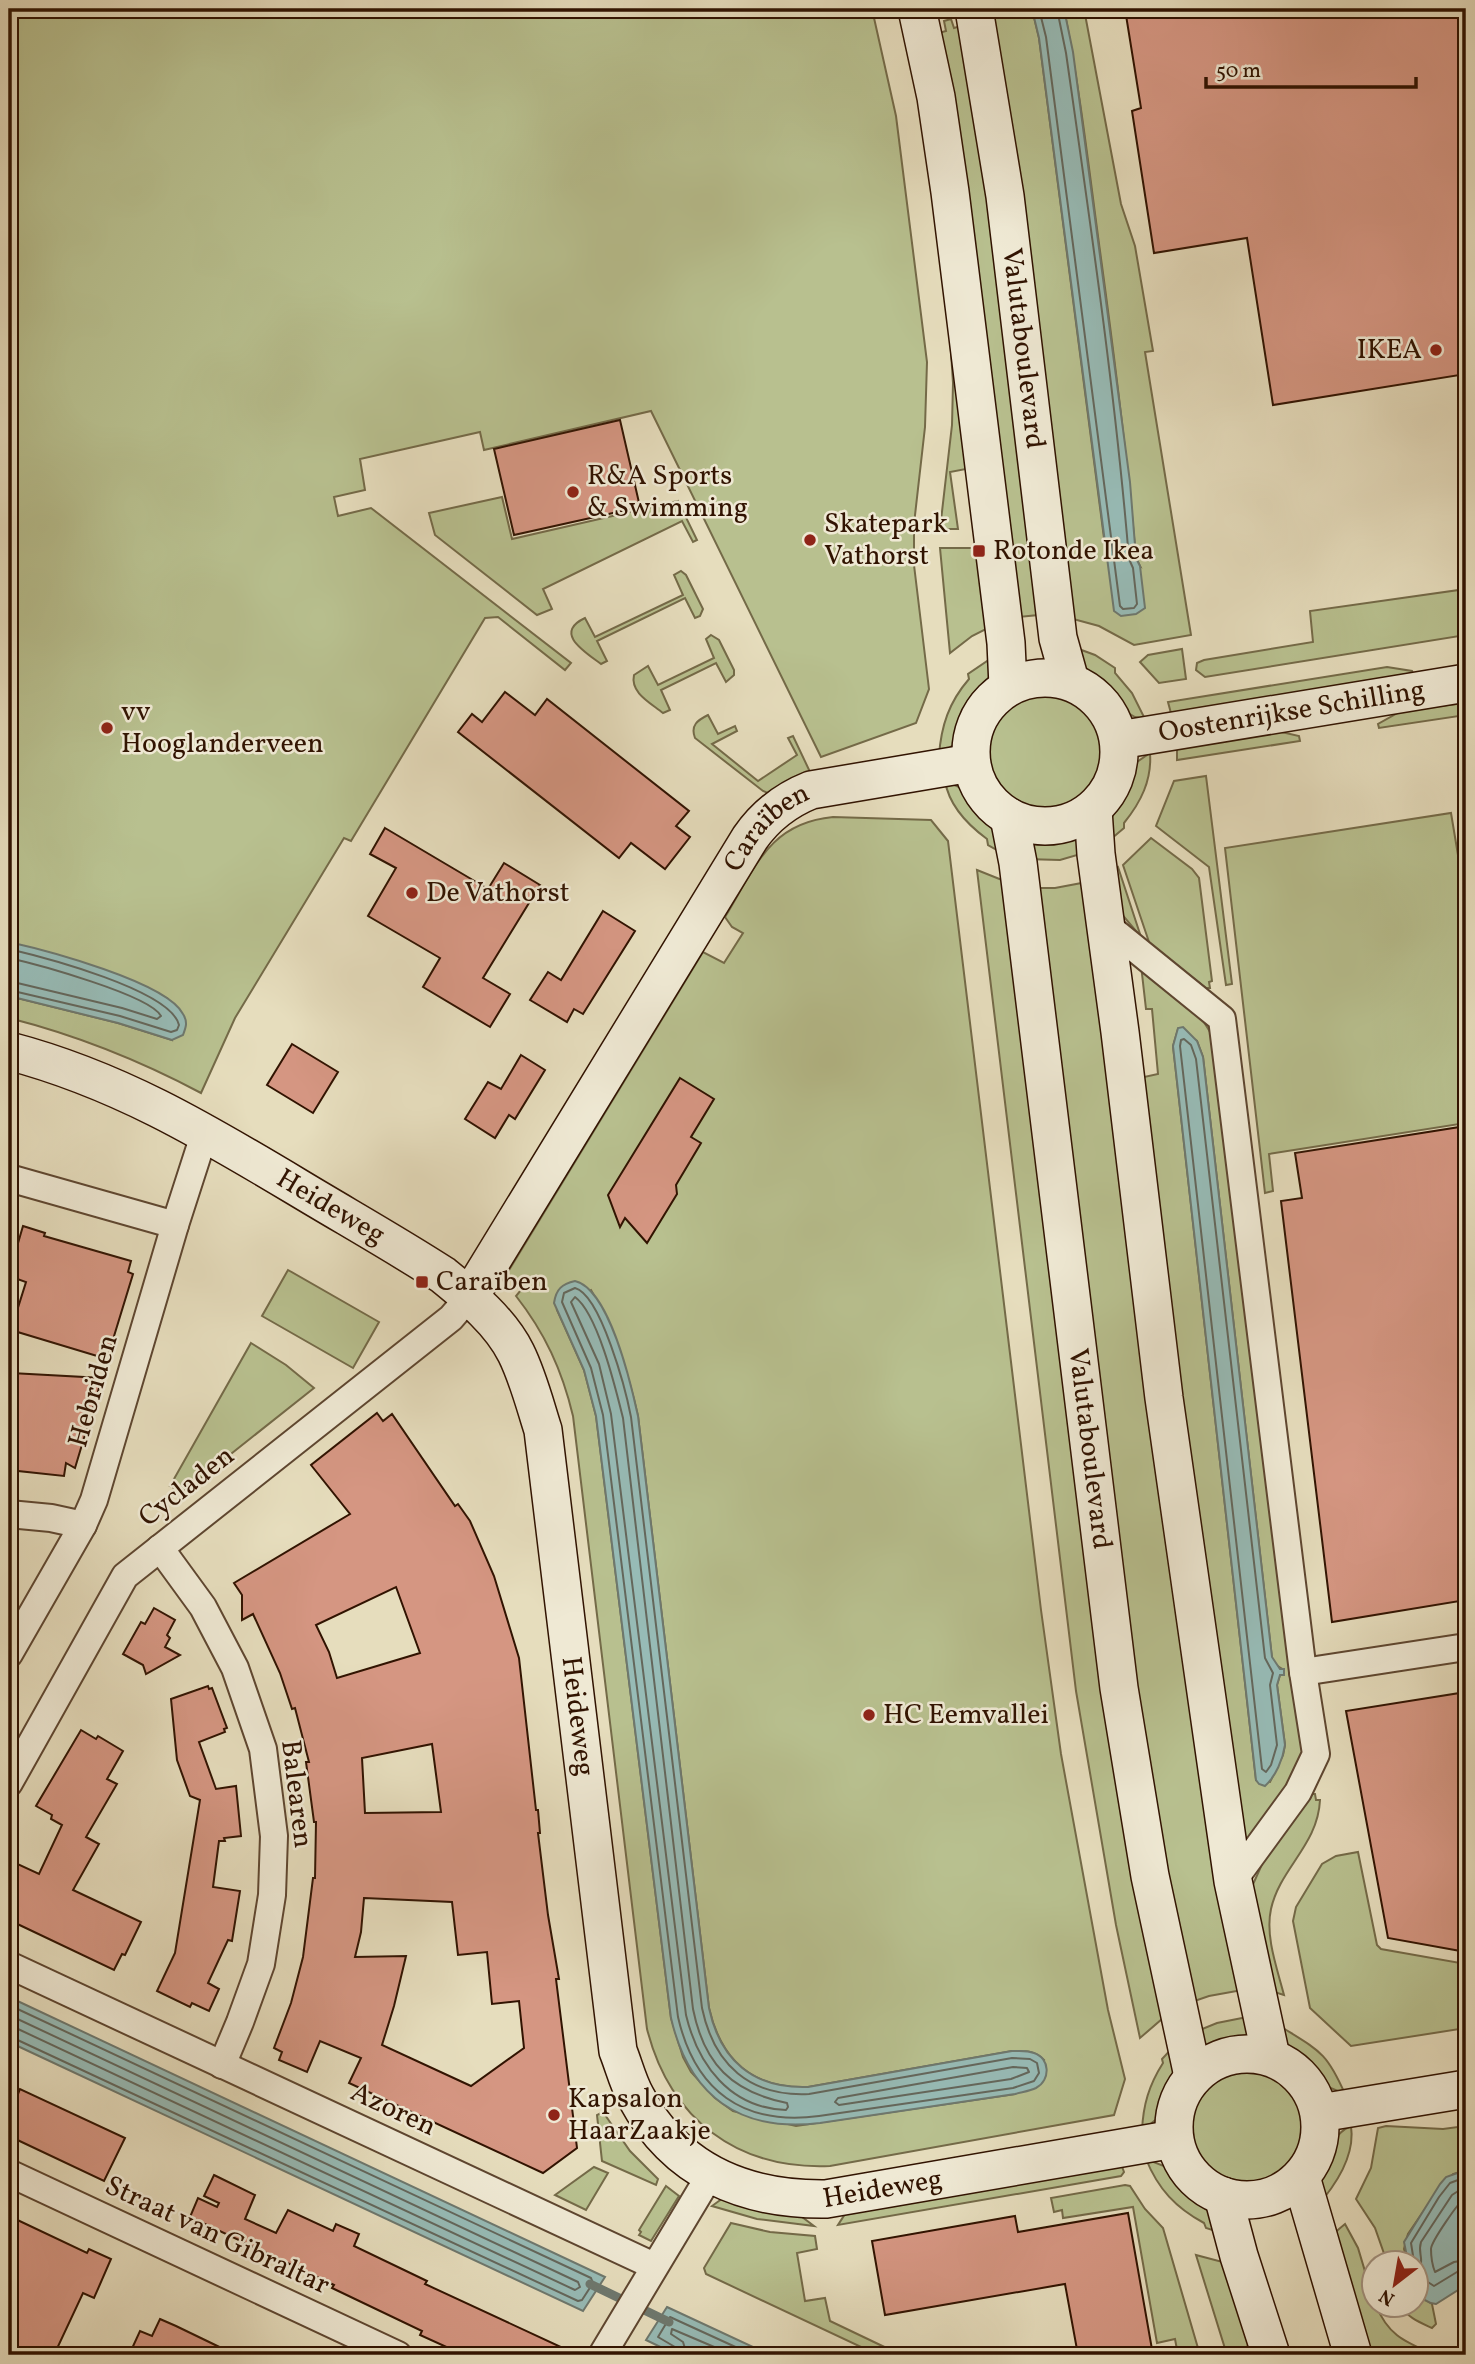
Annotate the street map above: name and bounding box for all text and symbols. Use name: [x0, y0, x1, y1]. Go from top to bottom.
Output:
scale bar: [1206, 46, 1416, 90]
text: 50 m: [1216, 57, 1261, 86]
street label: Valutaboulevard: [992, 246, 1055, 451]
place label: IKEA: [1357, 331, 1422, 370]
marker: IKEA: [1428, 342, 1444, 358]
place label: R&A Sports & Swimming: [587, 457, 748, 528]
marker: R&A Sports & Swimming: [565, 484, 581, 500]
place label: Skatepark Vathorst: [824, 505, 948, 576]
marker: Skatepark Vathorst: [802, 532, 818, 548]
place label: Rotonde Ikea: [993, 532, 1154, 571]
marker: Rotonde Ikea: [971, 543, 987, 559]
street label: Oostenrijkse Schilling: [1156, 671, 1428, 753]
place label: vv Hooglanderveen: [121, 693, 324, 764]
marker: vv Hooglanderveen: [99, 720, 115, 736]
street label: Caraïben: [714, 774, 816, 879]
place label: De Vathorst: [426, 874, 570, 913]
marker: De Vathorst: [404, 885, 420, 901]
street label: Heideweg: [269, 1159, 393, 1255]
place label: Caraïben: [436, 1263, 548, 1302]
marker: Caraïben: [414, 1274, 430, 1290]
street label: Hebriden: [59, 1330, 129, 1452]
street label: Valutaboulevard: [1058, 1346, 1121, 1552]
street label: Cycladen: [131, 1437, 243, 1537]
street label: Heideweg: [551, 1654, 604, 1779]
place label: HC Eemvallei: [883, 1696, 1049, 1735]
marker: HC Eemvallei: [861, 1707, 877, 1723]
street label: Balearen: [270, 1738, 322, 1850]
street label: Azoren: [344, 2073, 442, 2147]
place label: Kapsalon HaarZaakje: [568, 2080, 711, 2151]
marker: Kapsalon HaarZaakje: [546, 2107, 562, 2123]
street label: Heideweg: [820, 2160, 945, 2219]
street label: Straat van Gibraltar: [98, 2167, 336, 2305]
north arrow: [1360, 2248, 1430, 2318]
text: N: [1374, 2282, 1400, 2312]

